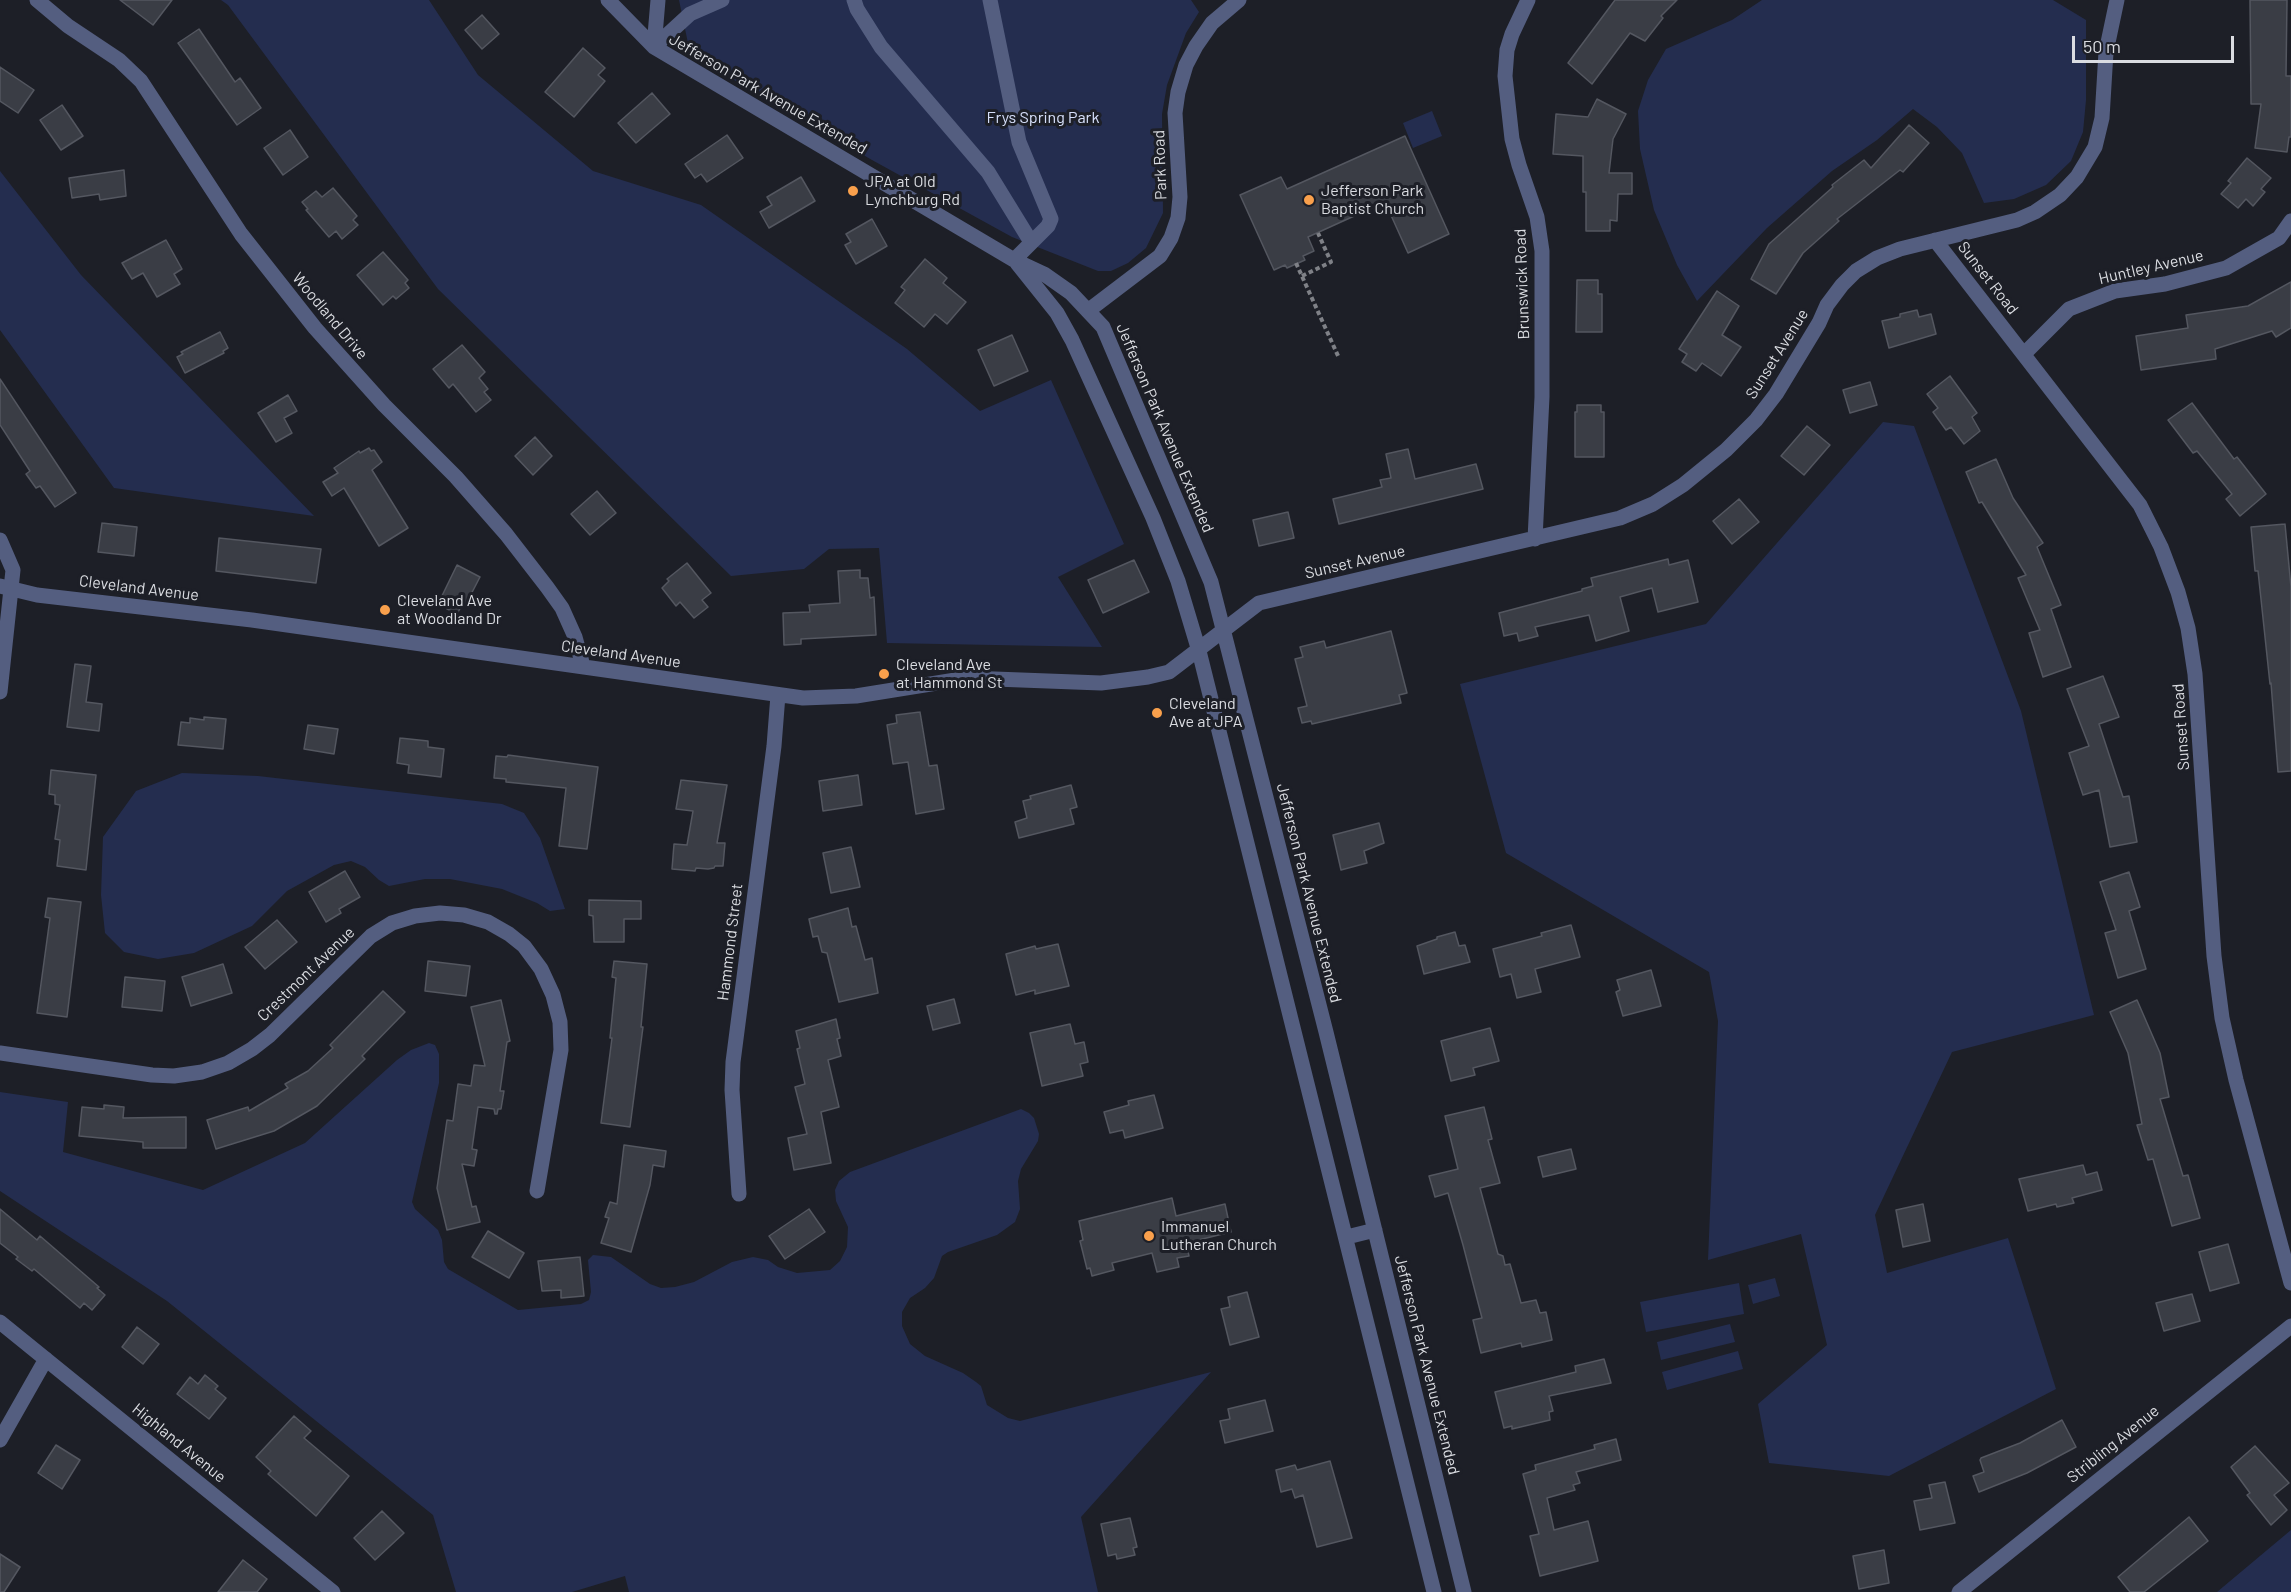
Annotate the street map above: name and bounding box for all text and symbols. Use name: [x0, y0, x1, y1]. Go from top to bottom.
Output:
scale bar: [2075, 24, 2237, 62]
street label: Jefferson Park Avenue Extended: [666, 29, 870, 159]
text: 50 m: [2083, 35, 2121, 57]
park label: Frys Spring Park: [987, 108, 1099, 128]
street label: Park Road: [1149, 130, 1171, 200]
place label: JPA at Old Lynchburg Rd: [865, 172, 960, 210]
place label: Jefferson Park Baptist Church: [1321, 181, 1424, 219]
marker: JPA at Old Lynchburg Rd: [846, 184, 860, 198]
marker: Jefferson Park Baptist Church: [1302, 193, 1316, 207]
street label: Brunswick Road: [1510, 228, 1534, 340]
street label: Sunset Road: [1954, 238, 2022, 318]
street label: Huntley Avenue: [2097, 246, 2205, 288]
street label: Woodland Drive: [288, 269, 372, 363]
street label: Sunset Avenue: [1742, 305, 1812, 403]
street label: Jefferson Park Avenue Extended: [1112, 320, 1218, 536]
street label: Sunset Avenue: [1303, 541, 1407, 583]
street label: Cleveland Avenue: [78, 571, 200, 605]
place label: Cleveland Ave at Woodland Dr: [397, 591, 502, 629]
marker: Cleveland Ave at Woodland Dr: [378, 603, 392, 617]
street label: Cleveland Avenue: [560, 636, 682, 672]
place label: Cleveland Ave at Hammond St: [896, 655, 1002, 693]
marker: Cleveland Ave at Hammond St: [877, 667, 891, 681]
street label: Sunset Road: [2168, 683, 2194, 771]
place label: Cleveland Ave at JPA: [1169, 694, 1243, 732]
marker: Cleveland Ave at JPA: [1150, 706, 1164, 720]
street label: Jefferson Park Avenue Extended: [1272, 781, 1346, 1005]
street label: Hammond Street: [713, 882, 747, 1002]
street label: Crestmont Avenue: [253, 923, 359, 1025]
place label: Immanuel Lutheran Church: [1161, 1217, 1277, 1255]
marker: Immanuel Lutheran Church: [1142, 1229, 1156, 1243]
street label: Jefferson Park Avenue Extended: [1390, 1253, 1464, 1477]
street label: Highland Avenue: [128, 1399, 230, 1487]
street label: Stribling Avenue: [2063, 1401, 2163, 1487]

